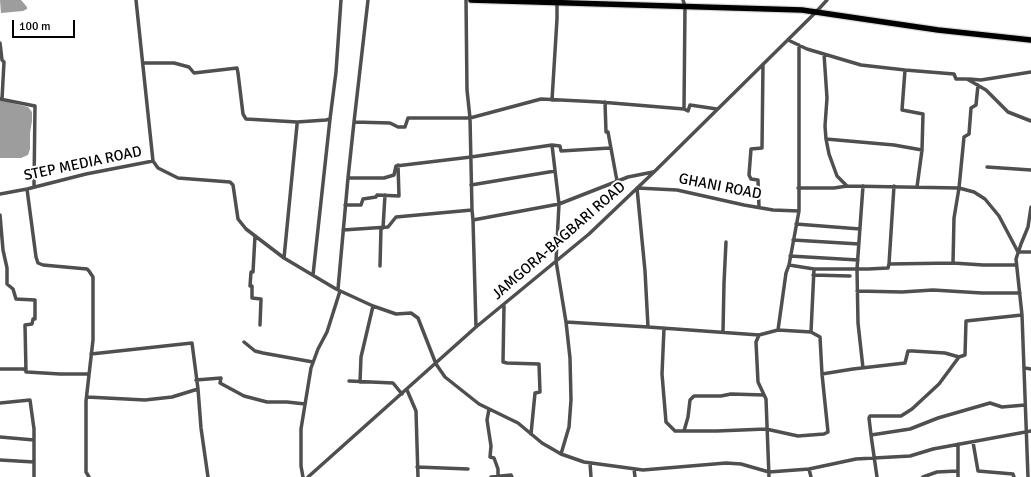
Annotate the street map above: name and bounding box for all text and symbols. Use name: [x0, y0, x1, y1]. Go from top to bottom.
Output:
scale bar: [14, 12, 77, 38]
text: 100 m: [19, 19, 51, 34]
street label: STEP MEDIA ROAD: [22, 143, 144, 185]
street label: GHANI ROAD: [677, 170, 763, 204]
street label: JAMGORA-BAGBARI ROAD: [489, 178, 629, 304]

